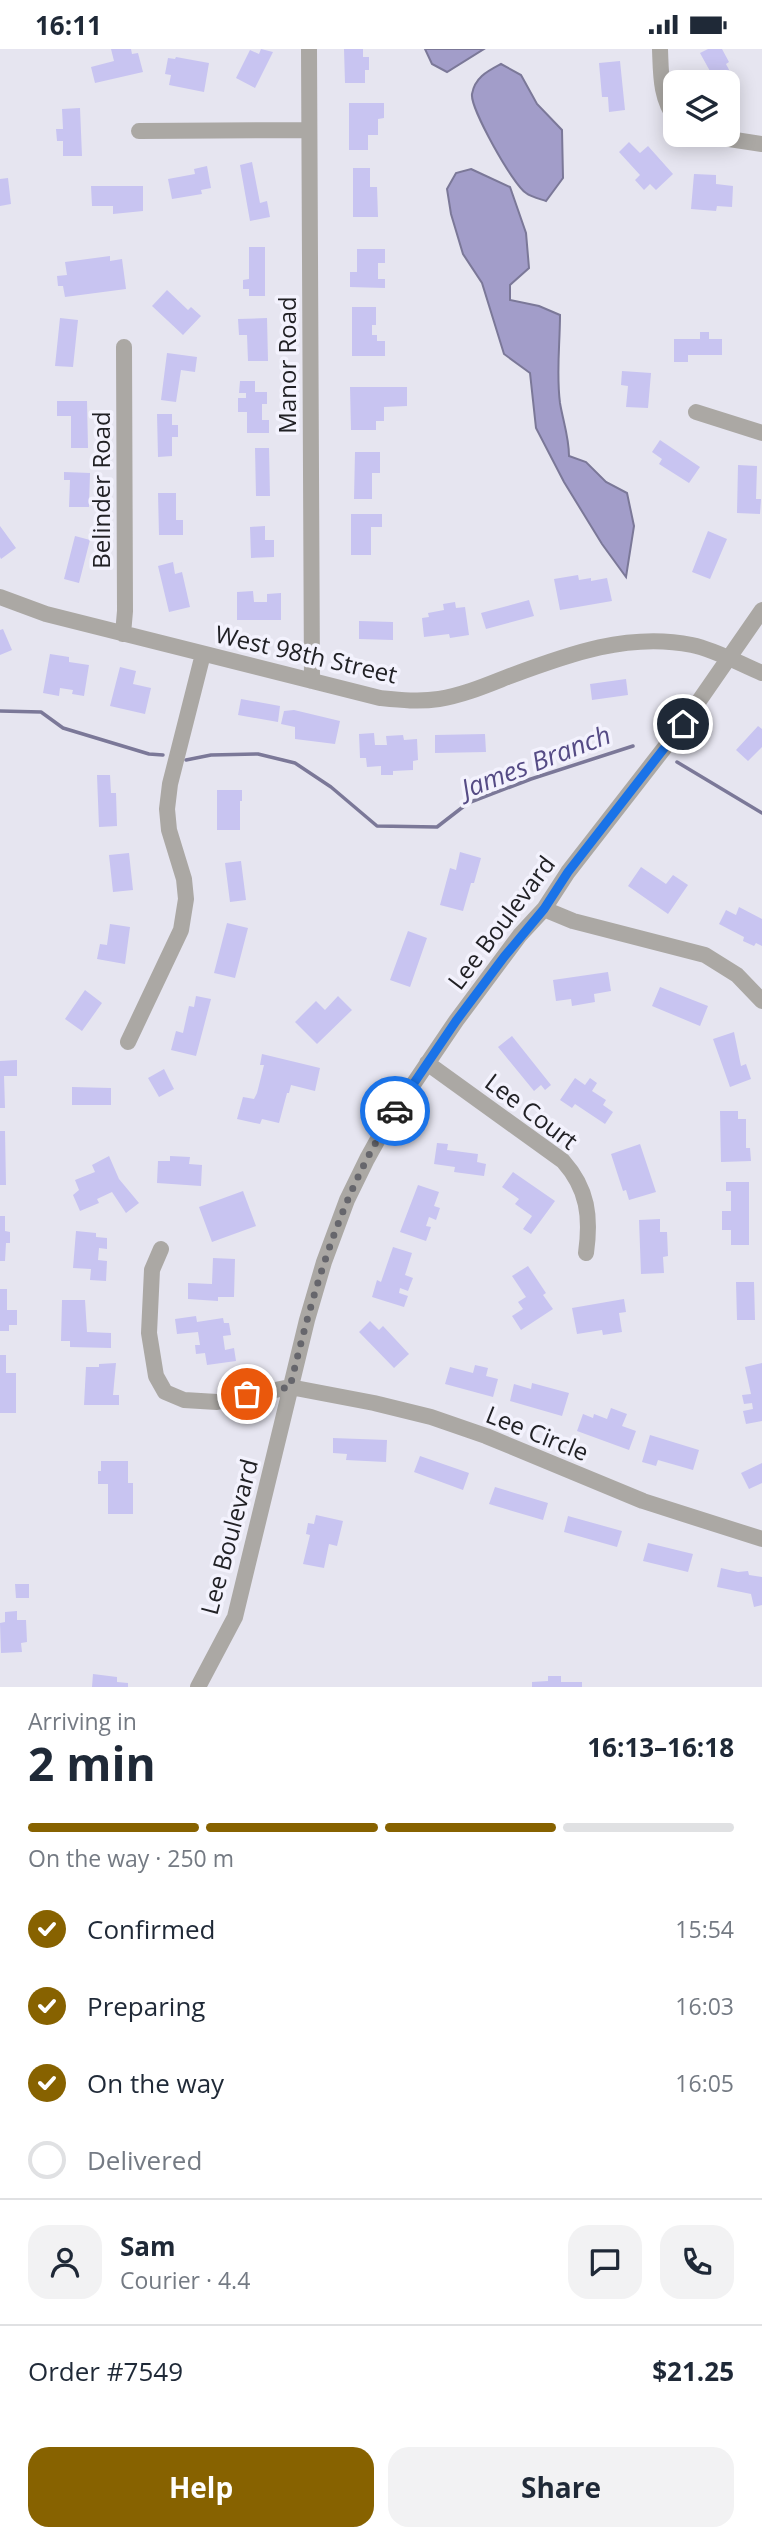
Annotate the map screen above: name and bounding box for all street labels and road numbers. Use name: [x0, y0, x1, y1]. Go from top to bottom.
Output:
street label: Manor Road: [270, 296, 303, 434]
street label: Belinder Road: [84, 411, 117, 569]
street label: West 98th Street: [212, 617, 401, 691]
street label: Lee Boulevard: [440, 848, 562, 996]
street label: Lee Court: [479, 1065, 585, 1157]
street label: Lee Circle: [481, 1397, 594, 1468]
street label: Lee Boulevard: [192, 1455, 265, 1618]

